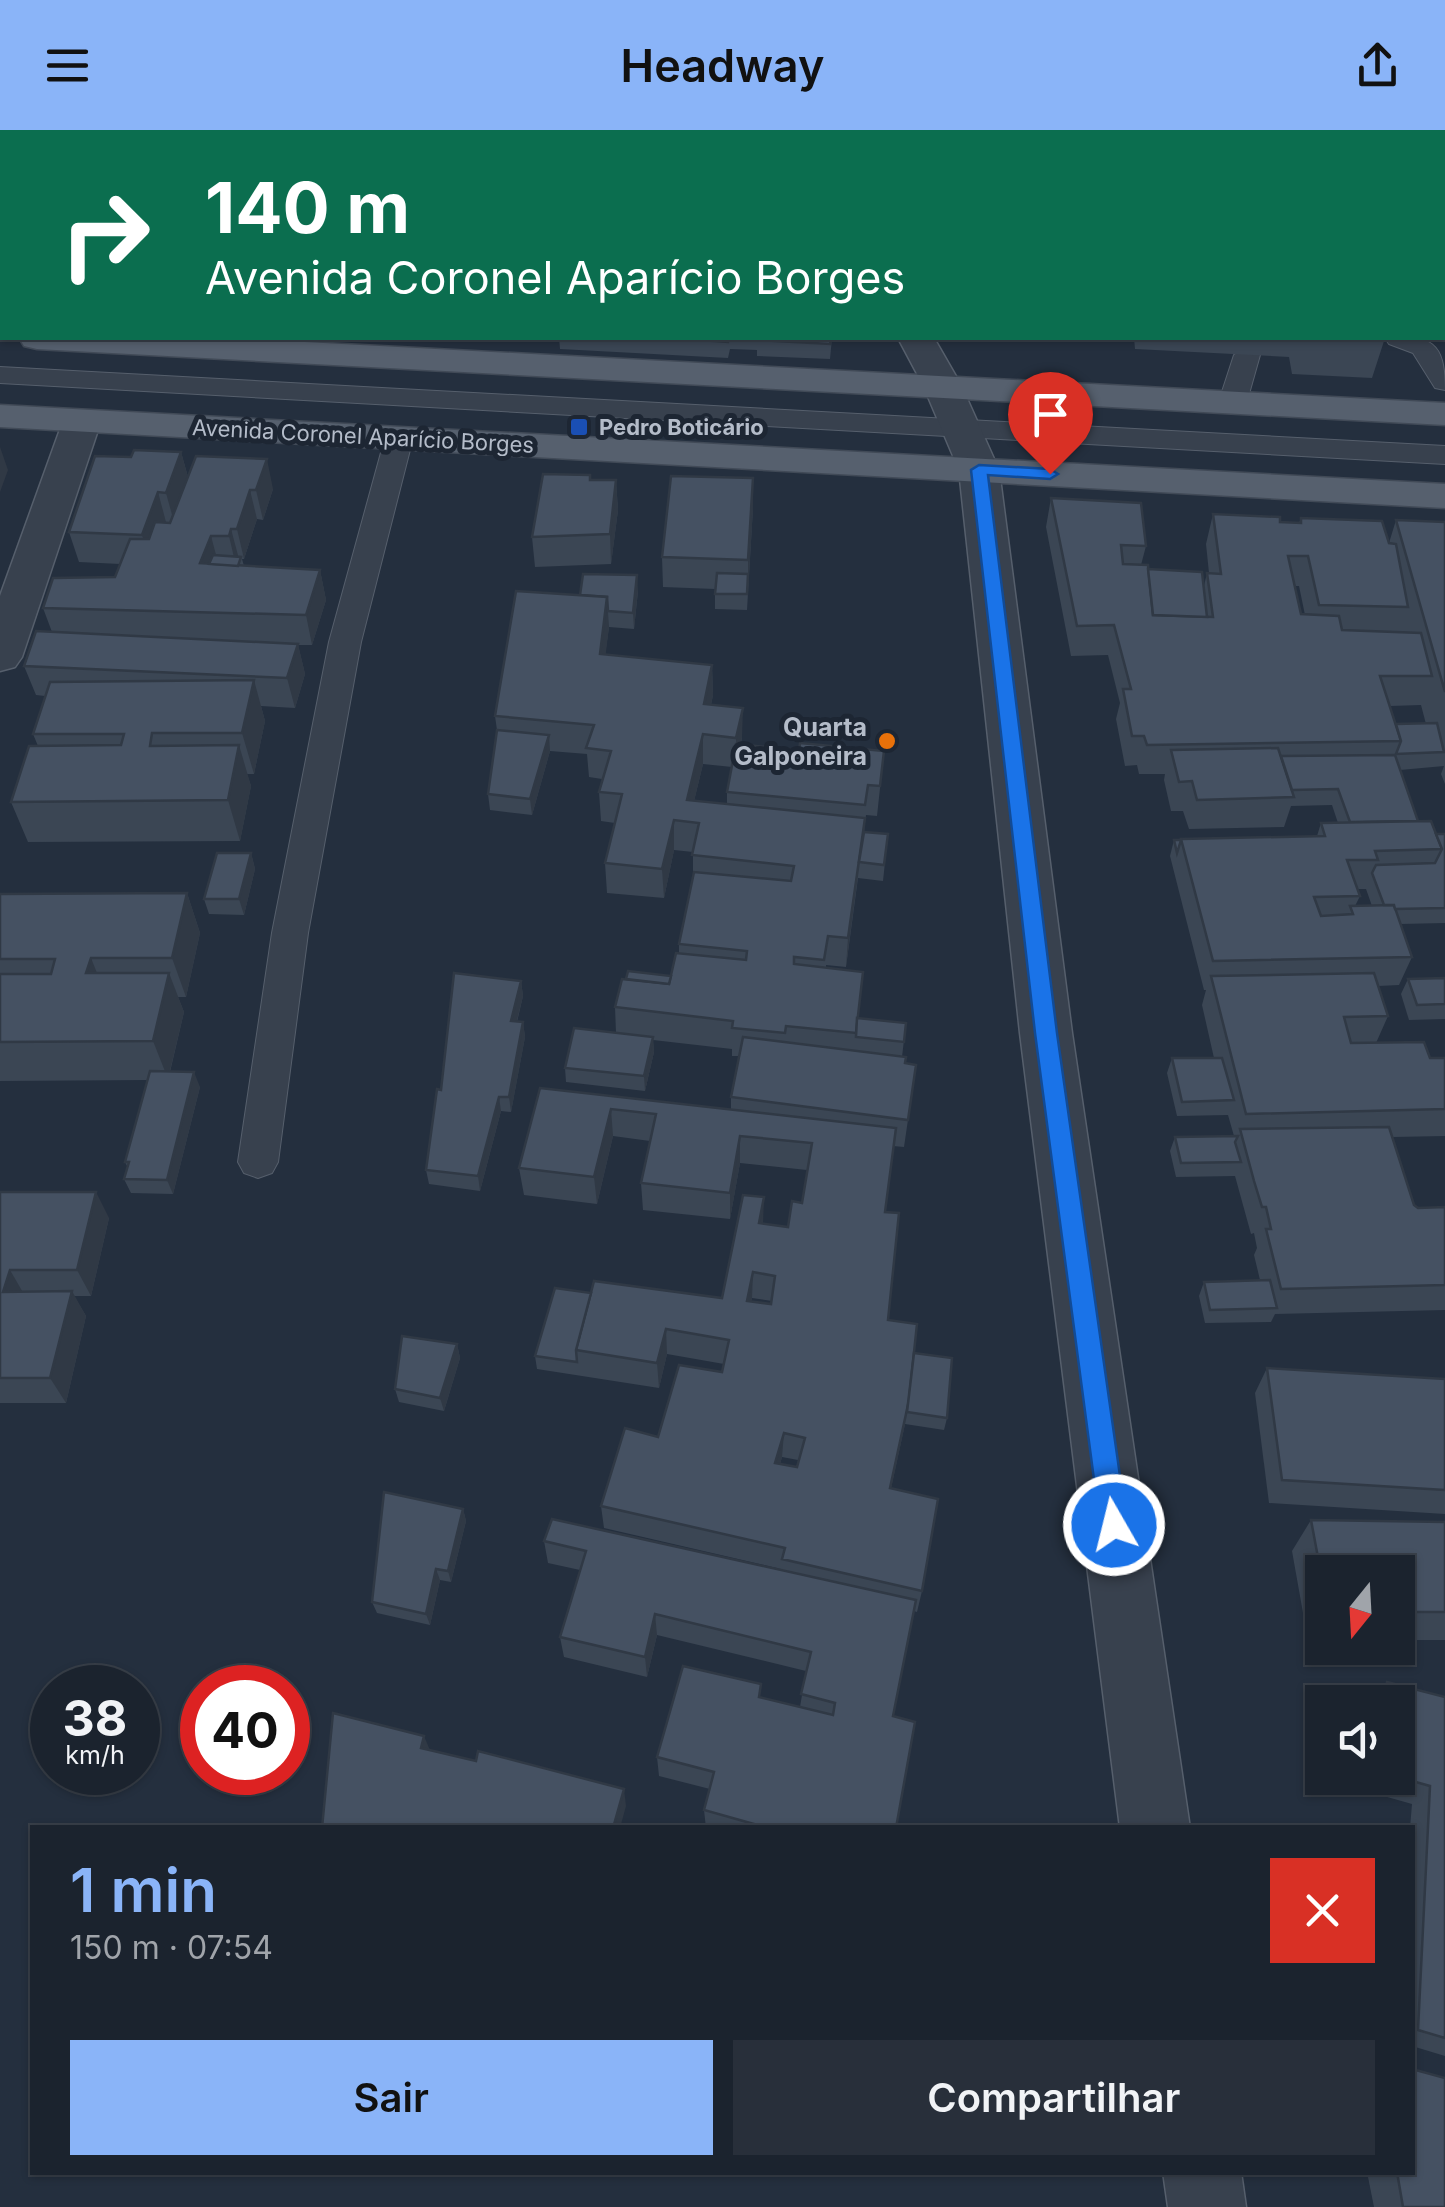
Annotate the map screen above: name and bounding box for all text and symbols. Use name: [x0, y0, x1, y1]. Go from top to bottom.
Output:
icon: menu: [40, 38, 95, 93]
text: Headway: [621, 38, 824, 93]
icon: share: [1350, 38, 1405, 93]
text: 140 m: [205, 165, 410, 250]
icon: right: [40, 170, 170, 300]
text: Avenida Coronel Aparício Borges: [205, 250, 905, 305]
pin: [1008, 372, 1093, 475]
icon: arrive: [1023, 387, 1078, 442]
street label: Avenida Coronel Aparício Borges: [191, 414, 535, 458]
place label: Pedro Boticário: [599, 414, 764, 440]
marker: Pedro Boticário: [568, 416, 590, 438]
place label: Quarta Galponeira: [734, 712, 867, 771]
marker: Quarta Galponeira: [876, 730, 898, 752]
position arrow: [1062, 1473, 1166, 1577]
north arrow: [1305, 1555, 1415, 1665]
map controls: [1305, 1555, 1415, 1795]
speed limit sign: 40: [180, 1665, 310, 1795]
button: sound: [1305, 1685, 1415, 1795]
text: 38: [63, 1688, 127, 1748]
text: km/h: [65, 1740, 125, 1770]
text: 1 min: [70, 1854, 217, 1926]
button: close: [1270, 1858, 1375, 1963]
text: 150 m · 07:54: [70, 1928, 273, 1967]
button: Sair: [70, 2040, 713, 2155]
button: Compartilhar: [733, 2040, 1375, 2155]

